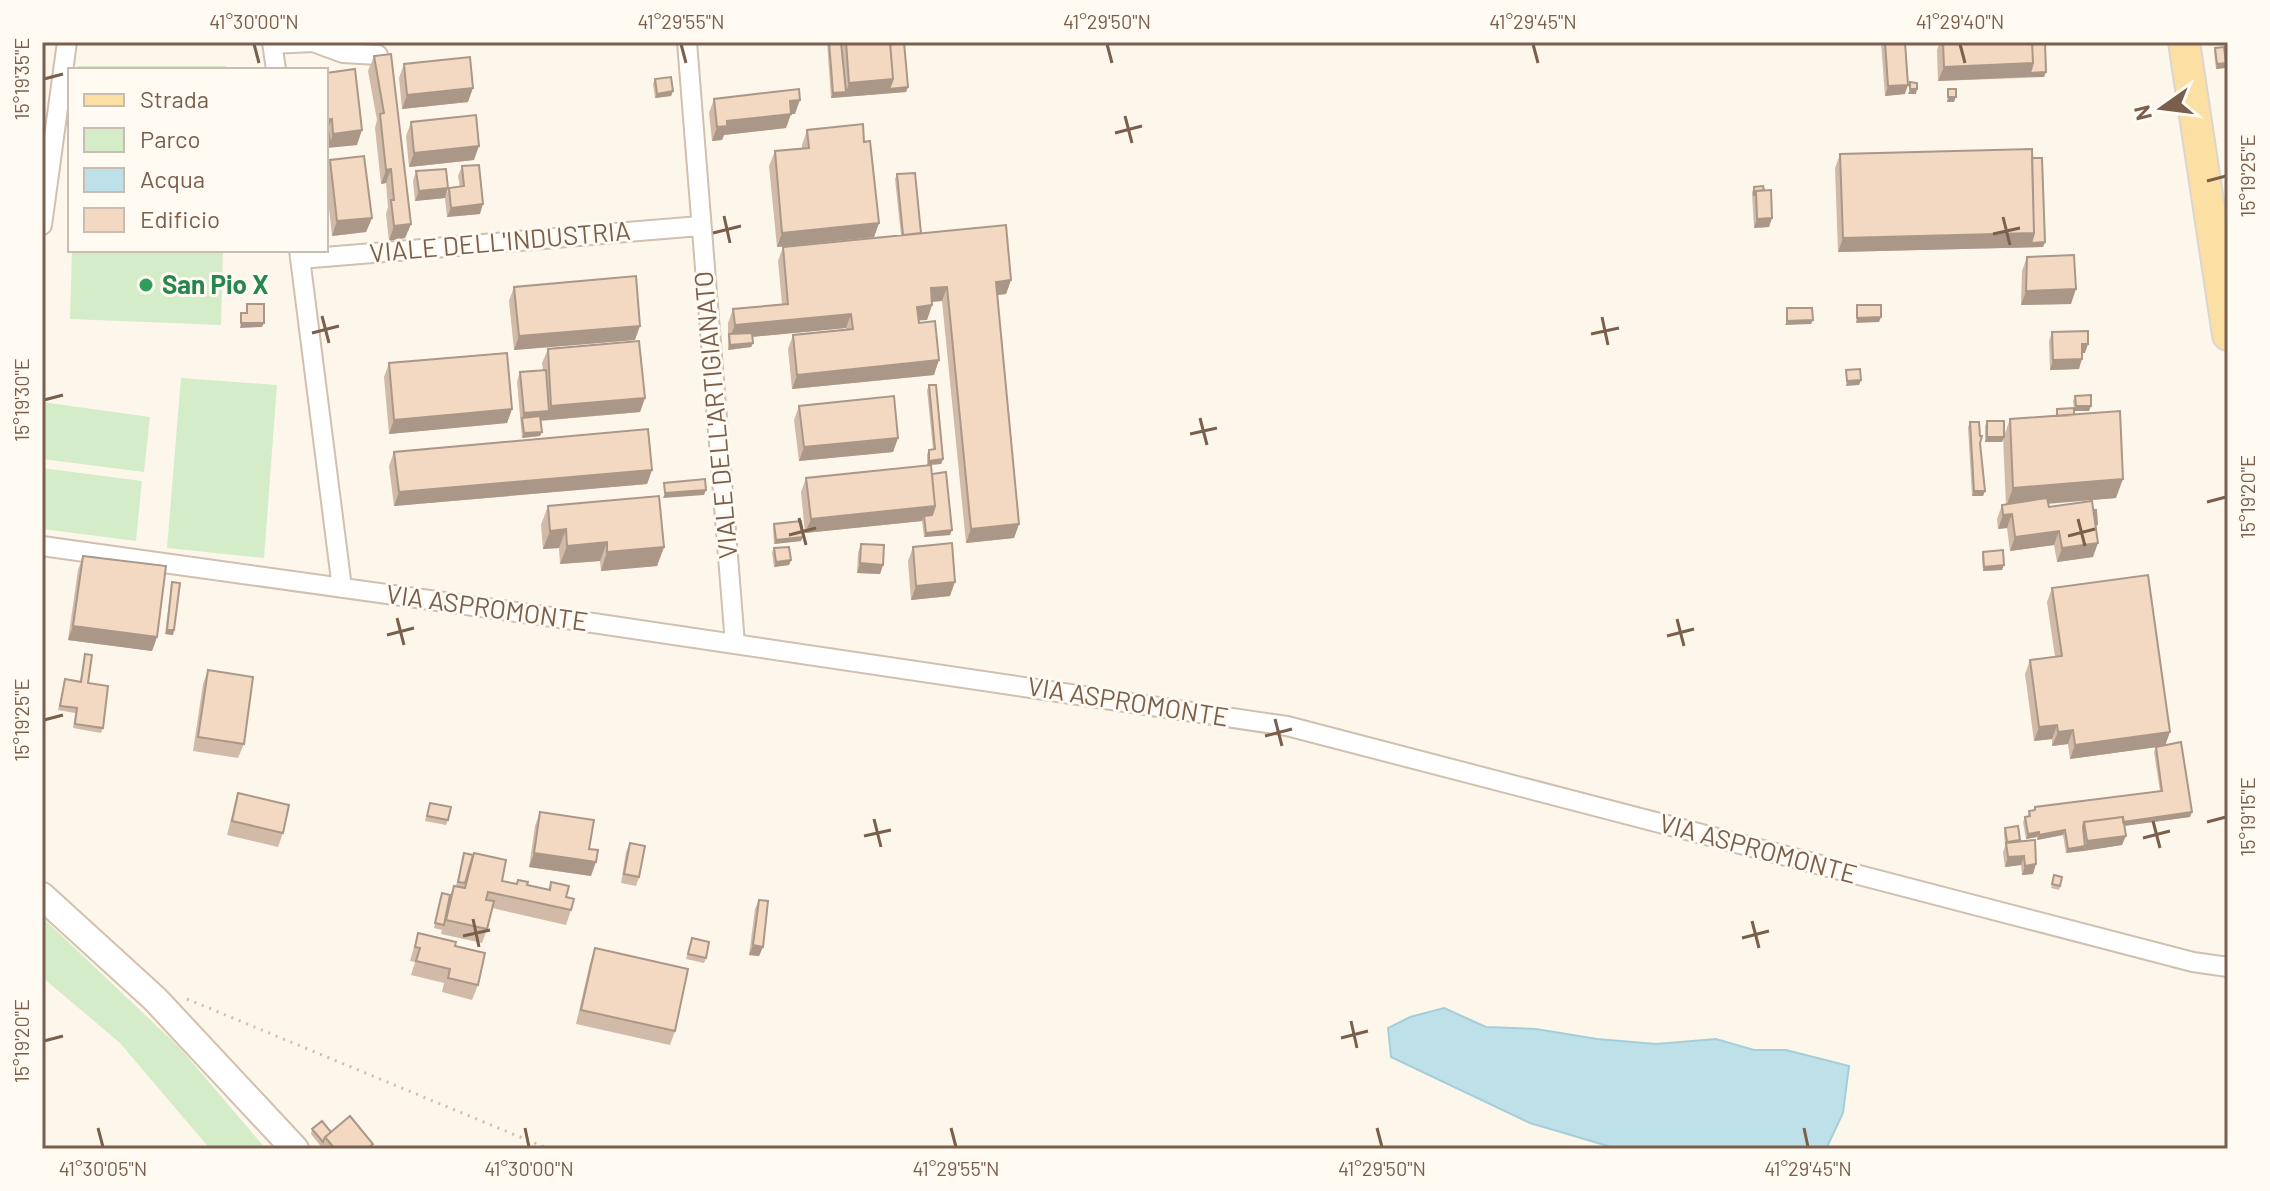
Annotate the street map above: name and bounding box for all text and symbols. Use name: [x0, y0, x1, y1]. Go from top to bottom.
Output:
text: 41°30'00"N: [209, 9, 299, 33]
text: 41°29'55"N: [638, 9, 724, 33]
text: 41°29'50"N: [1063, 9, 1151, 33]
text: 41°29'45"N: [1489, 9, 1577, 33]
text: 41°29'40"N: [1916, 9, 2004, 33]
text: 15°19'35"E: [9, 38, 33, 120]
legend: [68, 68, 328, 252]
north arrow: [2122, 68, 2202, 148]
text: Strada: [140, 84, 209, 113]
text: N: [2127, 103, 2156, 123]
text: Parco: [140, 124, 201, 153]
text: 15°19'25"E: [2235, 134, 2259, 218]
text: Acqua: [140, 164, 205, 193]
text: Edificio: [140, 204, 220, 233]
street label: VIALE DELL'INDUSTRIA: [368, 214, 632, 267]
place label: San Pio X: [162, 268, 269, 299]
street label: VIALE DELL'ARTIGIANATO: [686, 270, 743, 560]
marker: San Pio X: [137, 276, 155, 294]
text: 15°19'30"E: [9, 358, 33, 442]
text: 15°19'20"E: [2235, 455, 2259, 539]
street label: VIA ASPROMONTE: [384, 577, 590, 636]
street label: VIA ASPROMONTE: [1025, 669, 1231, 732]
text: 15°19'25"E: [9, 678, 33, 762]
text: 15°19'15"E: [2235, 777, 2259, 857]
street label: VIA ASPROMONTE: [1656, 806, 1861, 889]
text: 15°19'20"E: [9, 999, 33, 1083]
text: 41°30'05"N: [59, 1156, 147, 1180]
text: 41°30'00"N: [484, 1156, 574, 1180]
text: 41°29'55"N: [913, 1156, 999, 1180]
text: 41°29'50"N: [1338, 1156, 1426, 1180]
text: 41°29'45"N: [1764, 1156, 1852, 1180]

